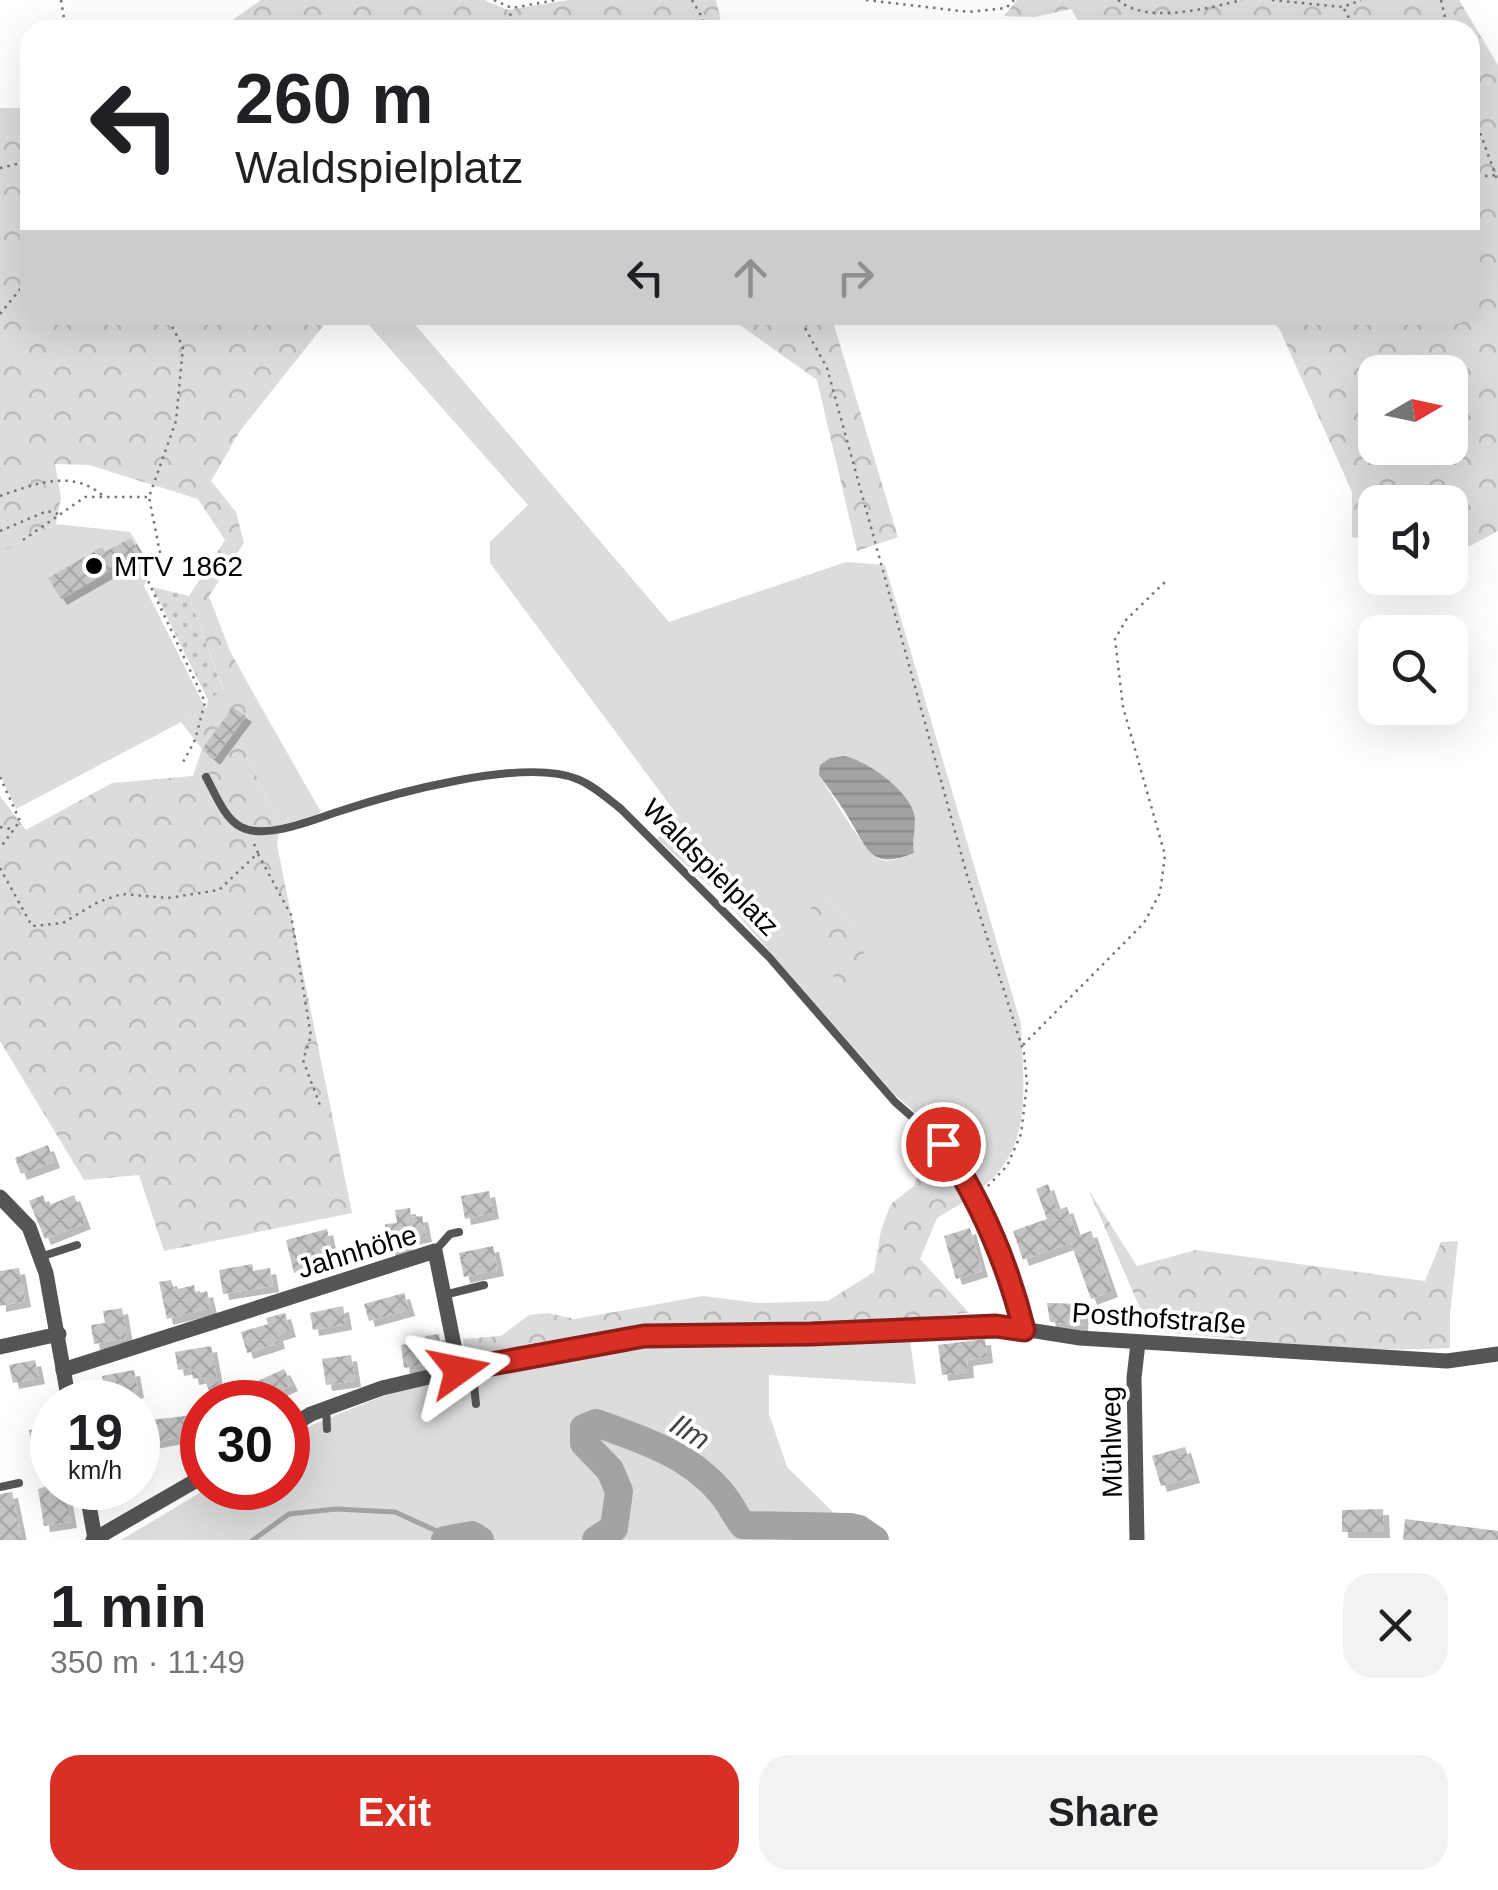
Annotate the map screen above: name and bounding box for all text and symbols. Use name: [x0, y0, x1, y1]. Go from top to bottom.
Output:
icon: left: [70, 60, 200, 190]
text: 260 m: [235, 60, 433, 138]
text: Waldspielplatz: [235, 142, 523, 193]
icon: left: [618, 250, 673, 305]
icon: ahead: [723, 250, 778, 305]
icon: right: [828, 250, 883, 305]
north arrow: [1358, 355, 1468, 465]
map controls: [1358, 355, 1468, 725]
button: sound: [1358, 485, 1468, 595]
place label: MTV 1862: [114, 551, 243, 582]
marker: MTV 1862: [83, 555, 105, 577]
button: search: [1358, 615, 1468, 725]
street label: Waldspielplatz: [636, 793, 785, 942]
pin: [901, 1102, 986, 1187]
icon: arrive: [916, 1117, 971, 1172]
street label: Jahnhöhe: [294, 1219, 420, 1284]
street label: Posthofstraße: [1071, 1297, 1247, 1340]
position arrow: [407, 1318, 511, 1422]
speed limit sign: 30: [180, 1380, 310, 1510]
street label: Mühlweg: [1095, 1386, 1128, 1498]
text: 19: [67, 1405, 123, 1461]
water label: Ilm: [665, 1407, 716, 1456]
text: km/h: [68, 1456, 122, 1484]
text: 1 min: [50, 1573, 207, 1640]
button: close: [1343, 1573, 1448, 1678]
text: 350 m · 11:49: [50, 1644, 245, 1680]
button: Exit: [50, 1755, 739, 1870]
button: Share: [759, 1755, 1448, 1870]

